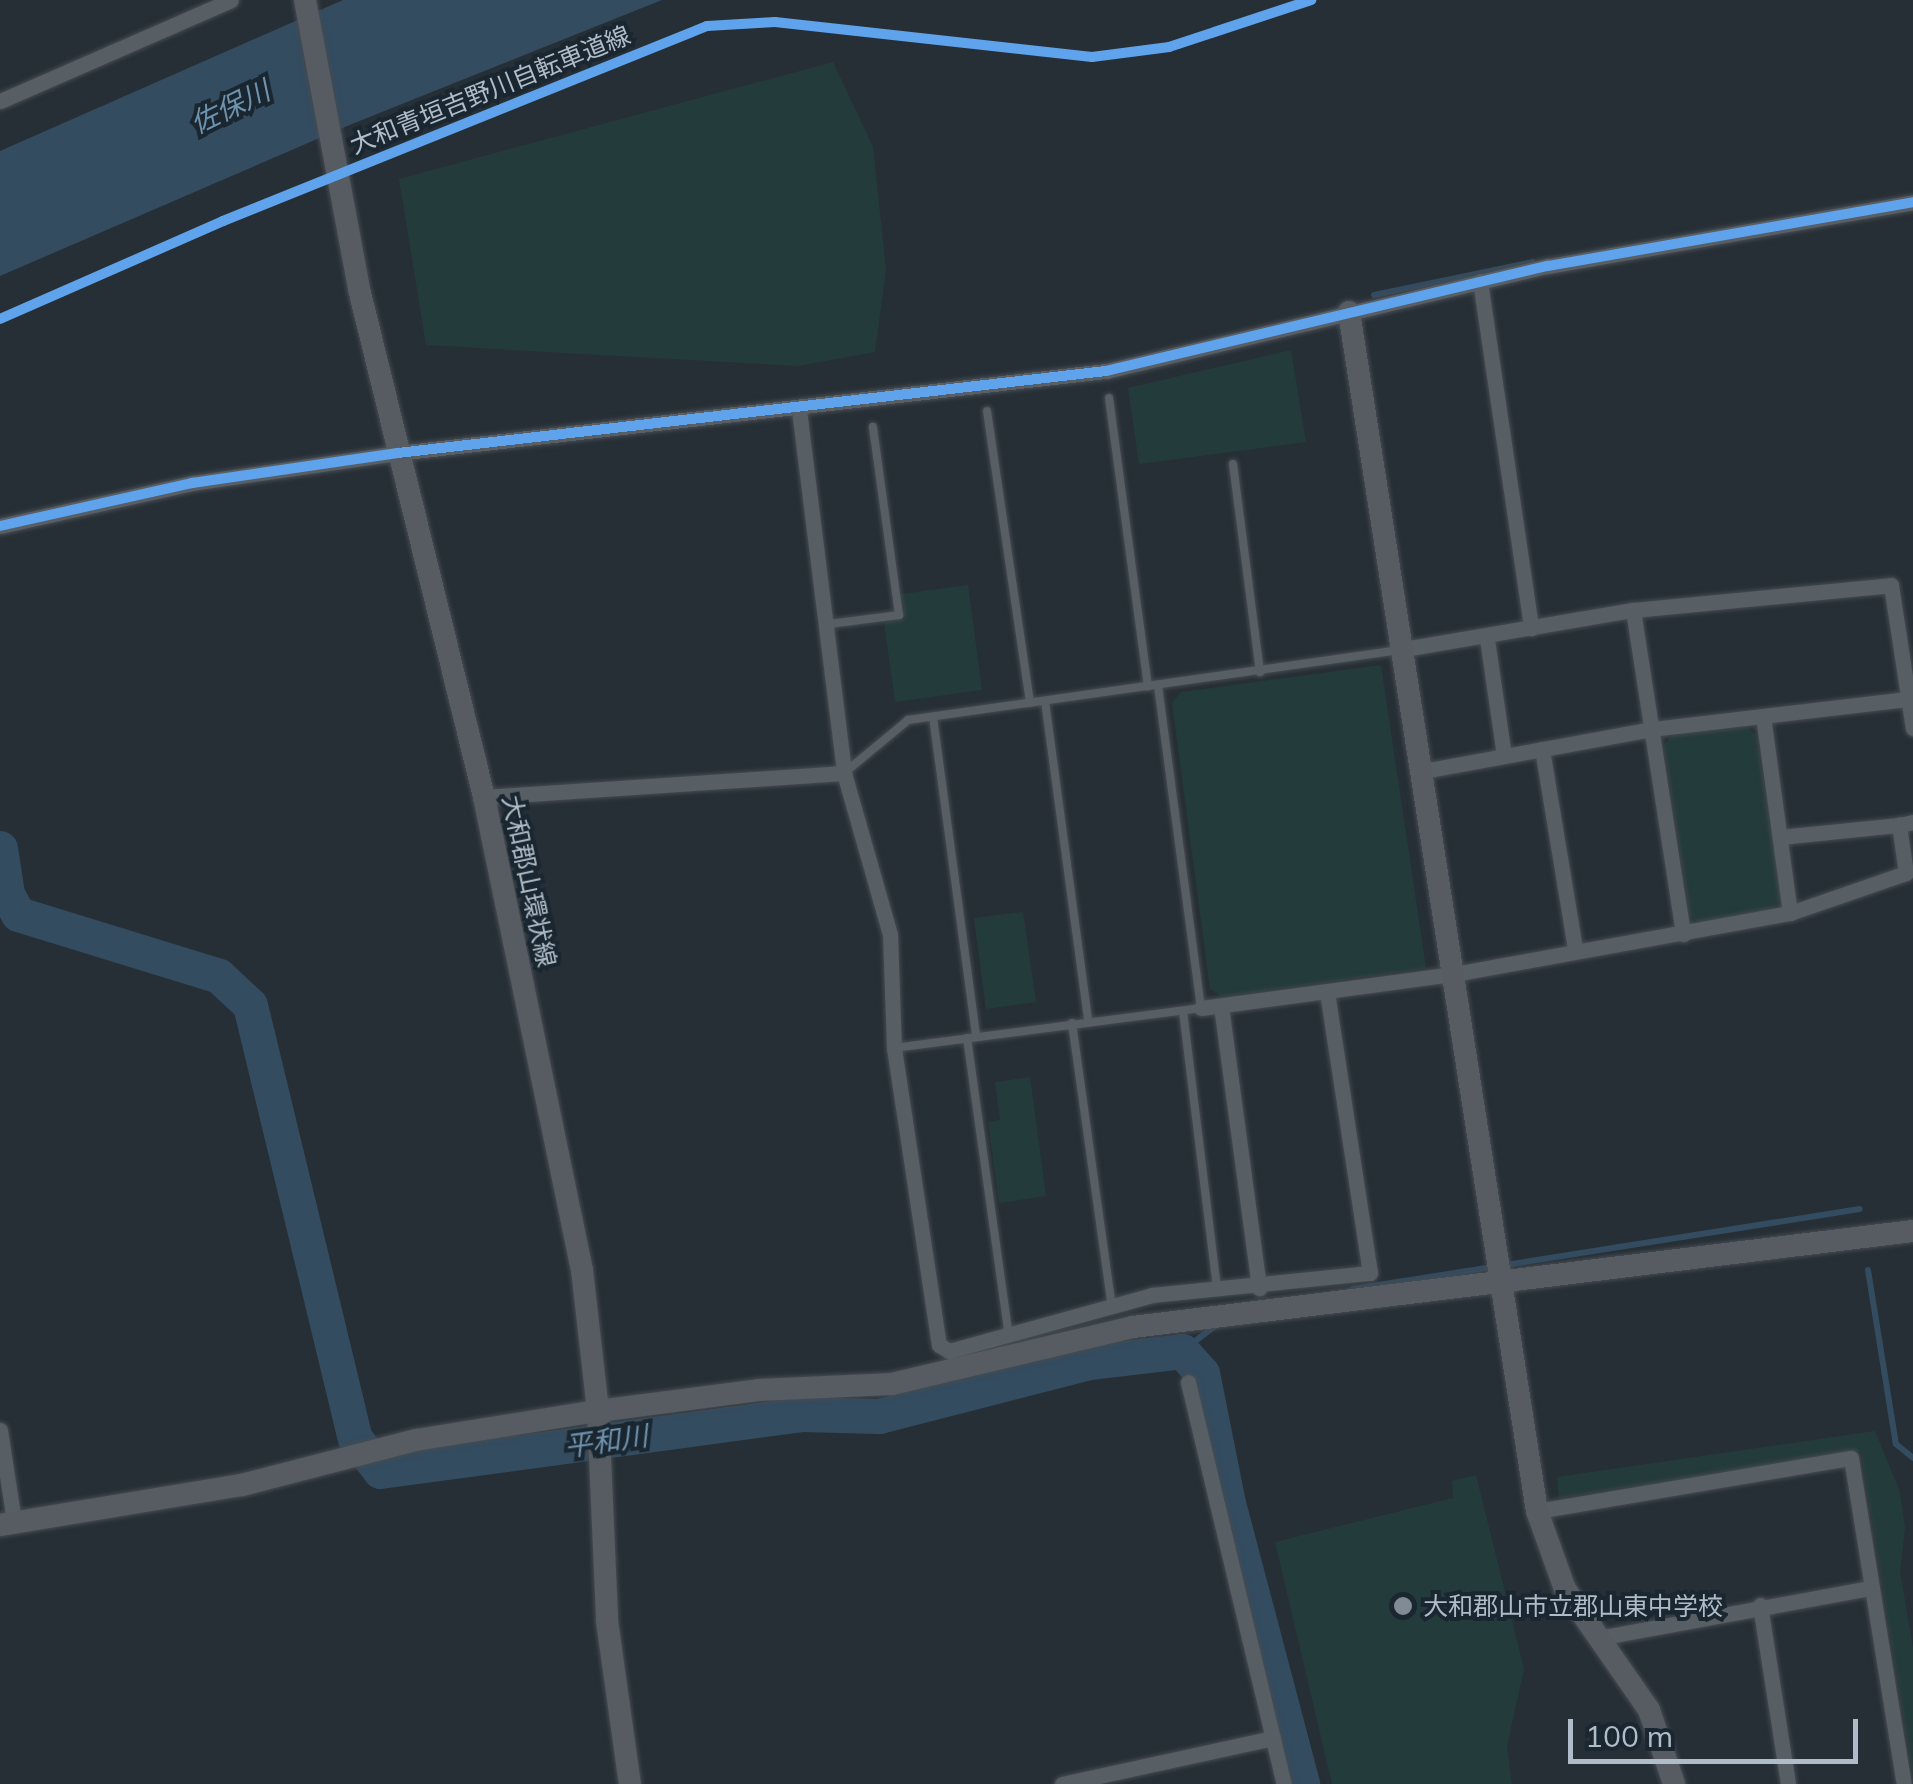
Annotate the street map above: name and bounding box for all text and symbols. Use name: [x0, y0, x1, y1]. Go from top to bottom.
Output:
street label: 大和青垣吉野川自転車道線: [345, 20, 635, 160]
water label: 佐保川: [185, 73, 275, 141]
street label: 大和郡山環状線: [496, 792, 562, 970]
water label: 平和川: [562, 1419, 650, 1463]
place label: 大和郡山市立郡山東中学校: [1423, 1591, 1723, 1621]
marker: 大和郡山市立郡山東中学校: [1392, 1595, 1414, 1617]
scale bar: [1573, 1699, 1863, 1761]
text: 100 m: [1585, 1717, 1673, 1755]

